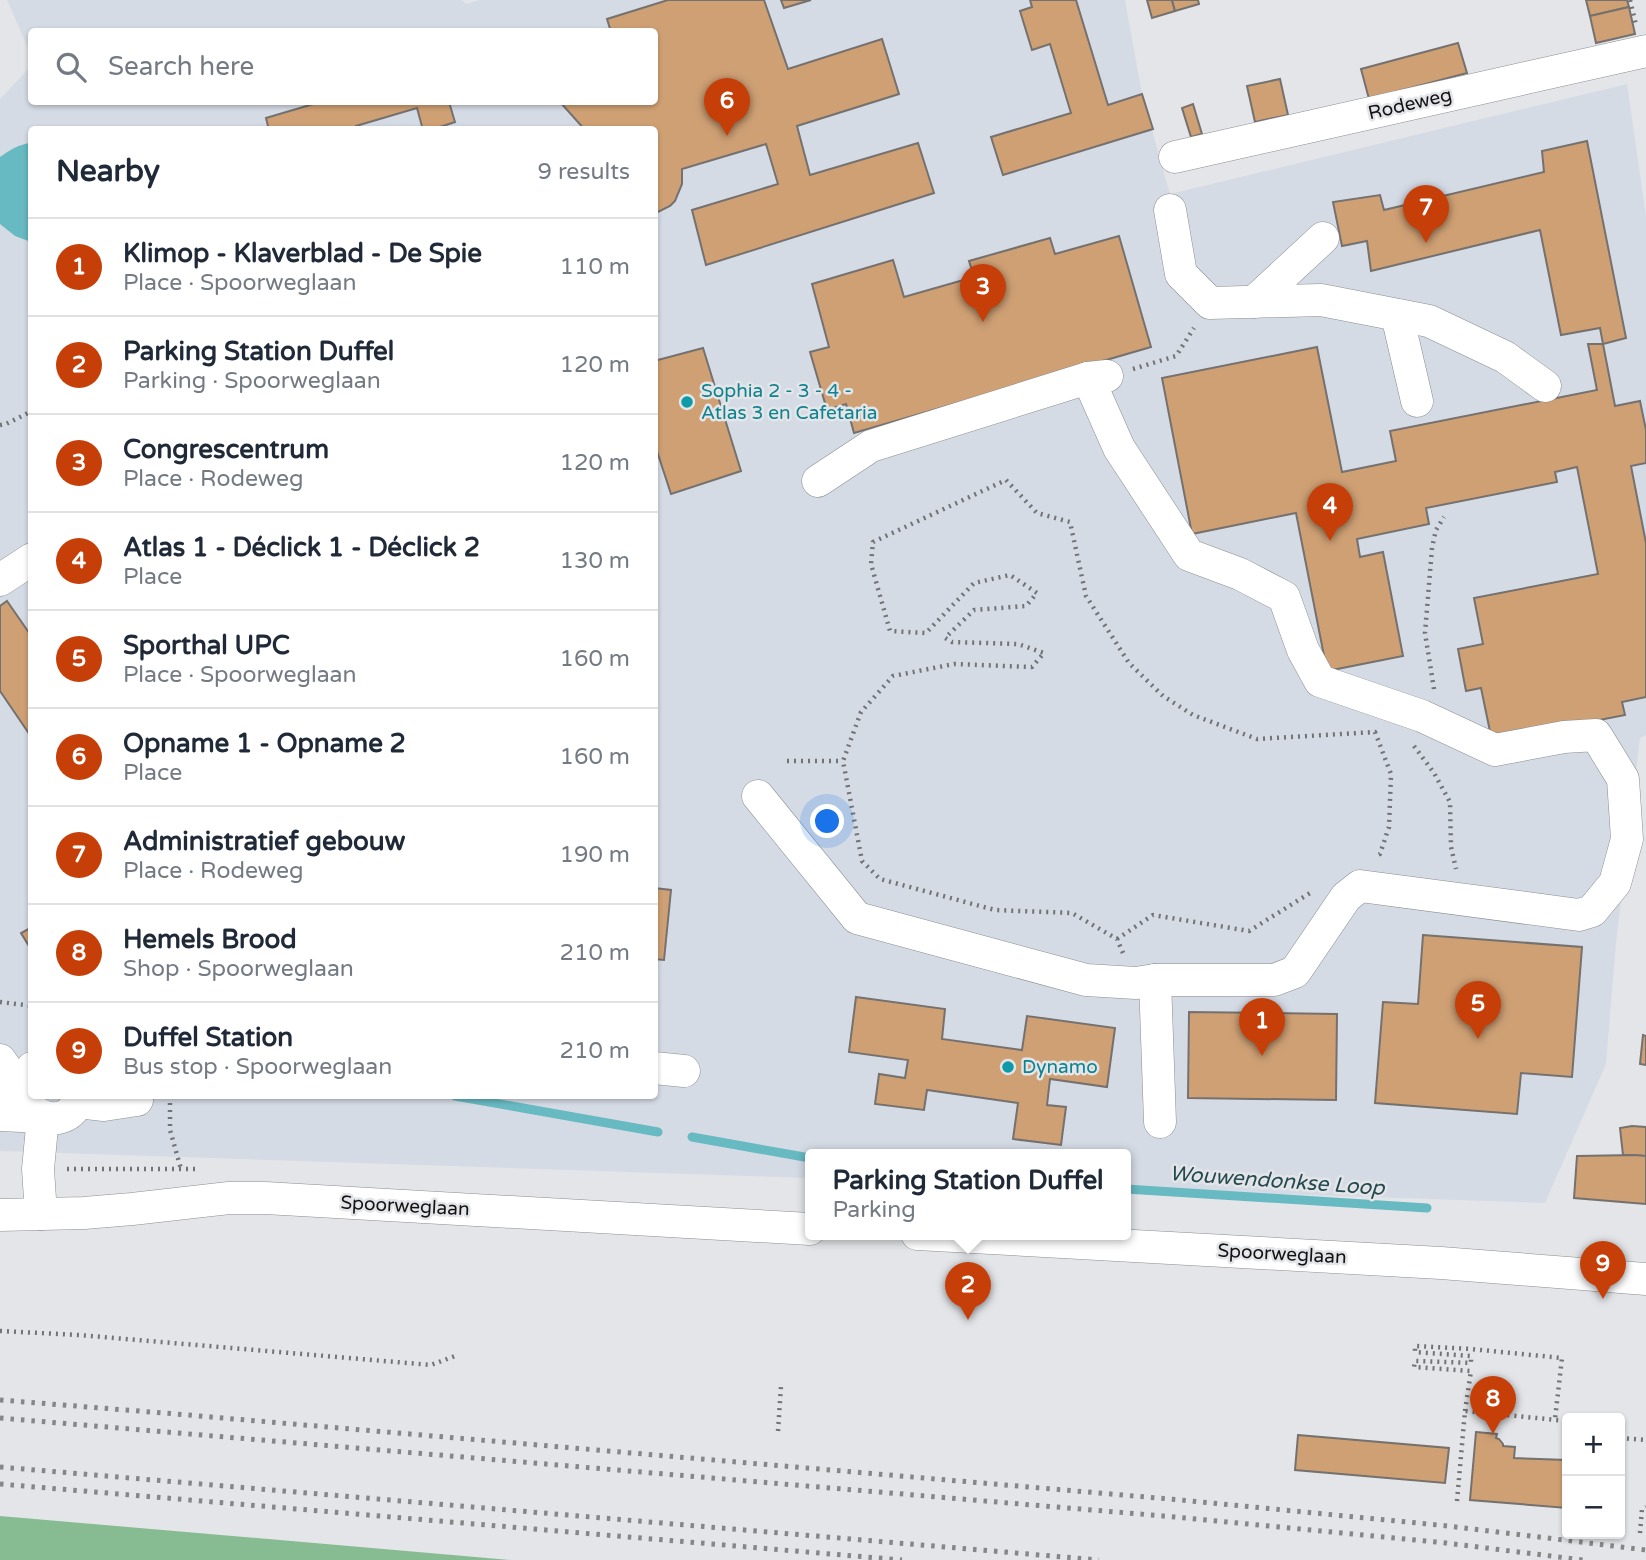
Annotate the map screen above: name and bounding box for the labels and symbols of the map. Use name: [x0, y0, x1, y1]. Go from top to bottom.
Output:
pin: 6: [704, 78, 750, 136]
street label: Rodeweg: [1366, 84, 1454, 124]
pin: 7: [1403, 185, 1449, 243]
pin: 3: [960, 264, 1006, 322]
place label: Sophia 2 - 3 - 4 - Atlas 3 en Cafetaria: [701, 380, 877, 424]
marker: Sophia 2 - 3 - 4 - Atlas 3 en Cafetaria: [679, 394, 695, 410]
pin: 4: [1307, 483, 1353, 541]
your location: [810, 804, 844, 838]
pin: 5: [1455, 981, 1501, 1039]
pin: 1: [1239, 998, 1285, 1056]
place label: Dynamo: [1022, 1056, 1098, 1078]
marker: Dynamo: [1000, 1059, 1016, 1075]
water label: Wouwendonkse Loop: [1169, 1161, 1387, 1201]
street label: Spoorweglaan: [340, 1192, 470, 1220]
street label: Spoorweglaan: [1217, 1240, 1347, 1268]
pin: 9: [1580, 1241, 1626, 1299]
pin: 2: [945, 1262, 991, 1320]
pin: 8: [1470, 1376, 1516, 1434]

